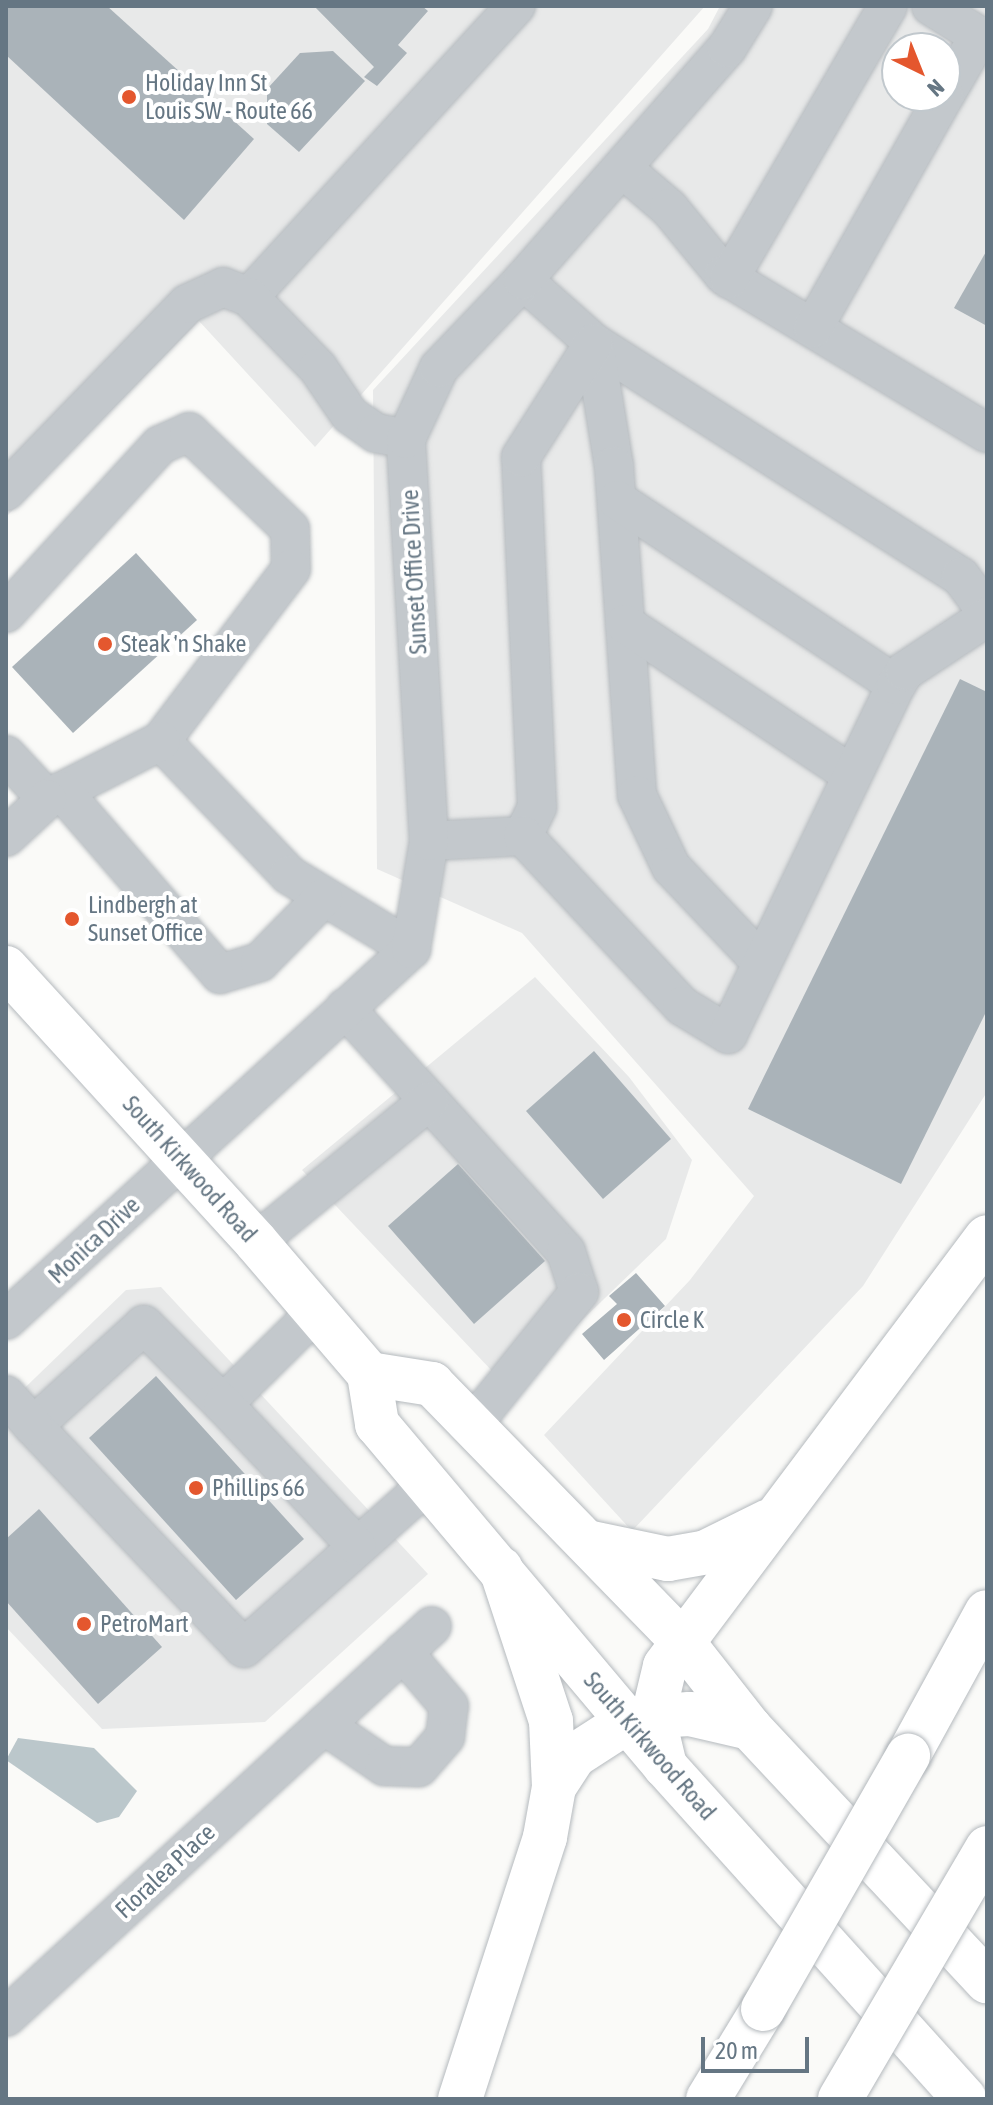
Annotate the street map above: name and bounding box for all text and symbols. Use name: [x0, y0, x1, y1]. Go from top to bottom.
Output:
north arrow: [881, 32, 961, 112]
place label: Holiday Inn St Louis SW - Route 66: [145, 69, 313, 125]
text: N: [922, 74, 950, 102]
marker: Holiday Inn St Louis SW - Route 66: [120, 88, 138, 106]
street label: Sunset Office Drive: [395, 489, 433, 655]
place label: Steak 'n Shake: [121, 630, 246, 658]
marker: Steak 'n Shake: [96, 635, 114, 653]
place label: Lindbergh at Sunset Office: [88, 891, 203, 947]
marker: Lindbergh at Sunset Office: [63, 910, 81, 928]
street label: South Kirkwood Road: [117, 1090, 263, 1248]
street label: Monica Drive: [42, 1190, 146, 1290]
place label: Circle K: [640, 1306, 704, 1334]
marker: Circle K: [615, 1311, 633, 1329]
place label: Phillips 66: [212, 1474, 305, 1502]
marker: Phillips 66: [187, 1479, 205, 1497]
place label: PetroMart: [100, 1610, 189, 1638]
marker: PetroMart: [75, 1615, 93, 1633]
street label: South Kirkwood Road: [578, 1666, 722, 1826]
street label: Floralea Place: [109, 1818, 221, 1924]
scale bar: [705, 2021, 813, 2071]
text: 20 m: [715, 2037, 758, 2064]

